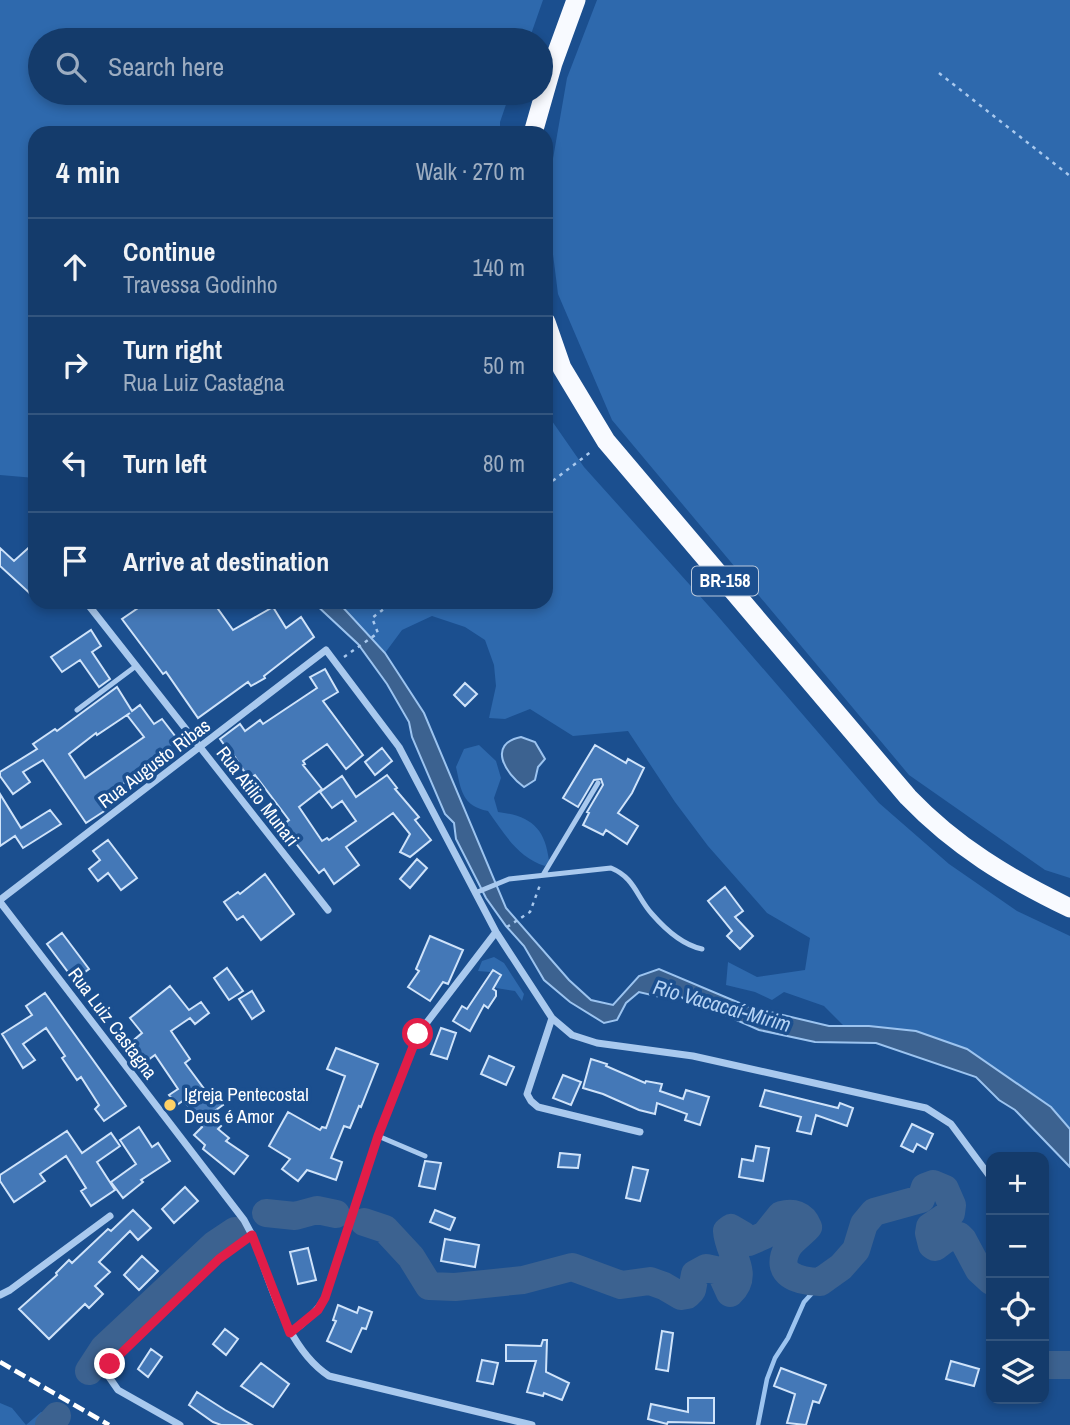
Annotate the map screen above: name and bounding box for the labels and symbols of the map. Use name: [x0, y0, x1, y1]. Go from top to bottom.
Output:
road number: BR-158: [692, 566, 758, 596]
street label: Rua Augusto Ribas: [93, 712, 216, 814]
street label: Rua Atilio Munari: [211, 741, 305, 851]
street label: Rua Luiz Castagna: [62, 962, 164, 1084]
water label: Rio Vacacaí-Mirim: [650, 972, 794, 1039]
route start: [402, 1018, 433, 1049]
place label: Igreja Pentecostal Deus é Amor: [184, 1081, 309, 1129]
marker: Igreja Pentecostal Deus é Amor: [162, 1097, 178, 1113]
route end: [94, 1348, 125, 1379]

